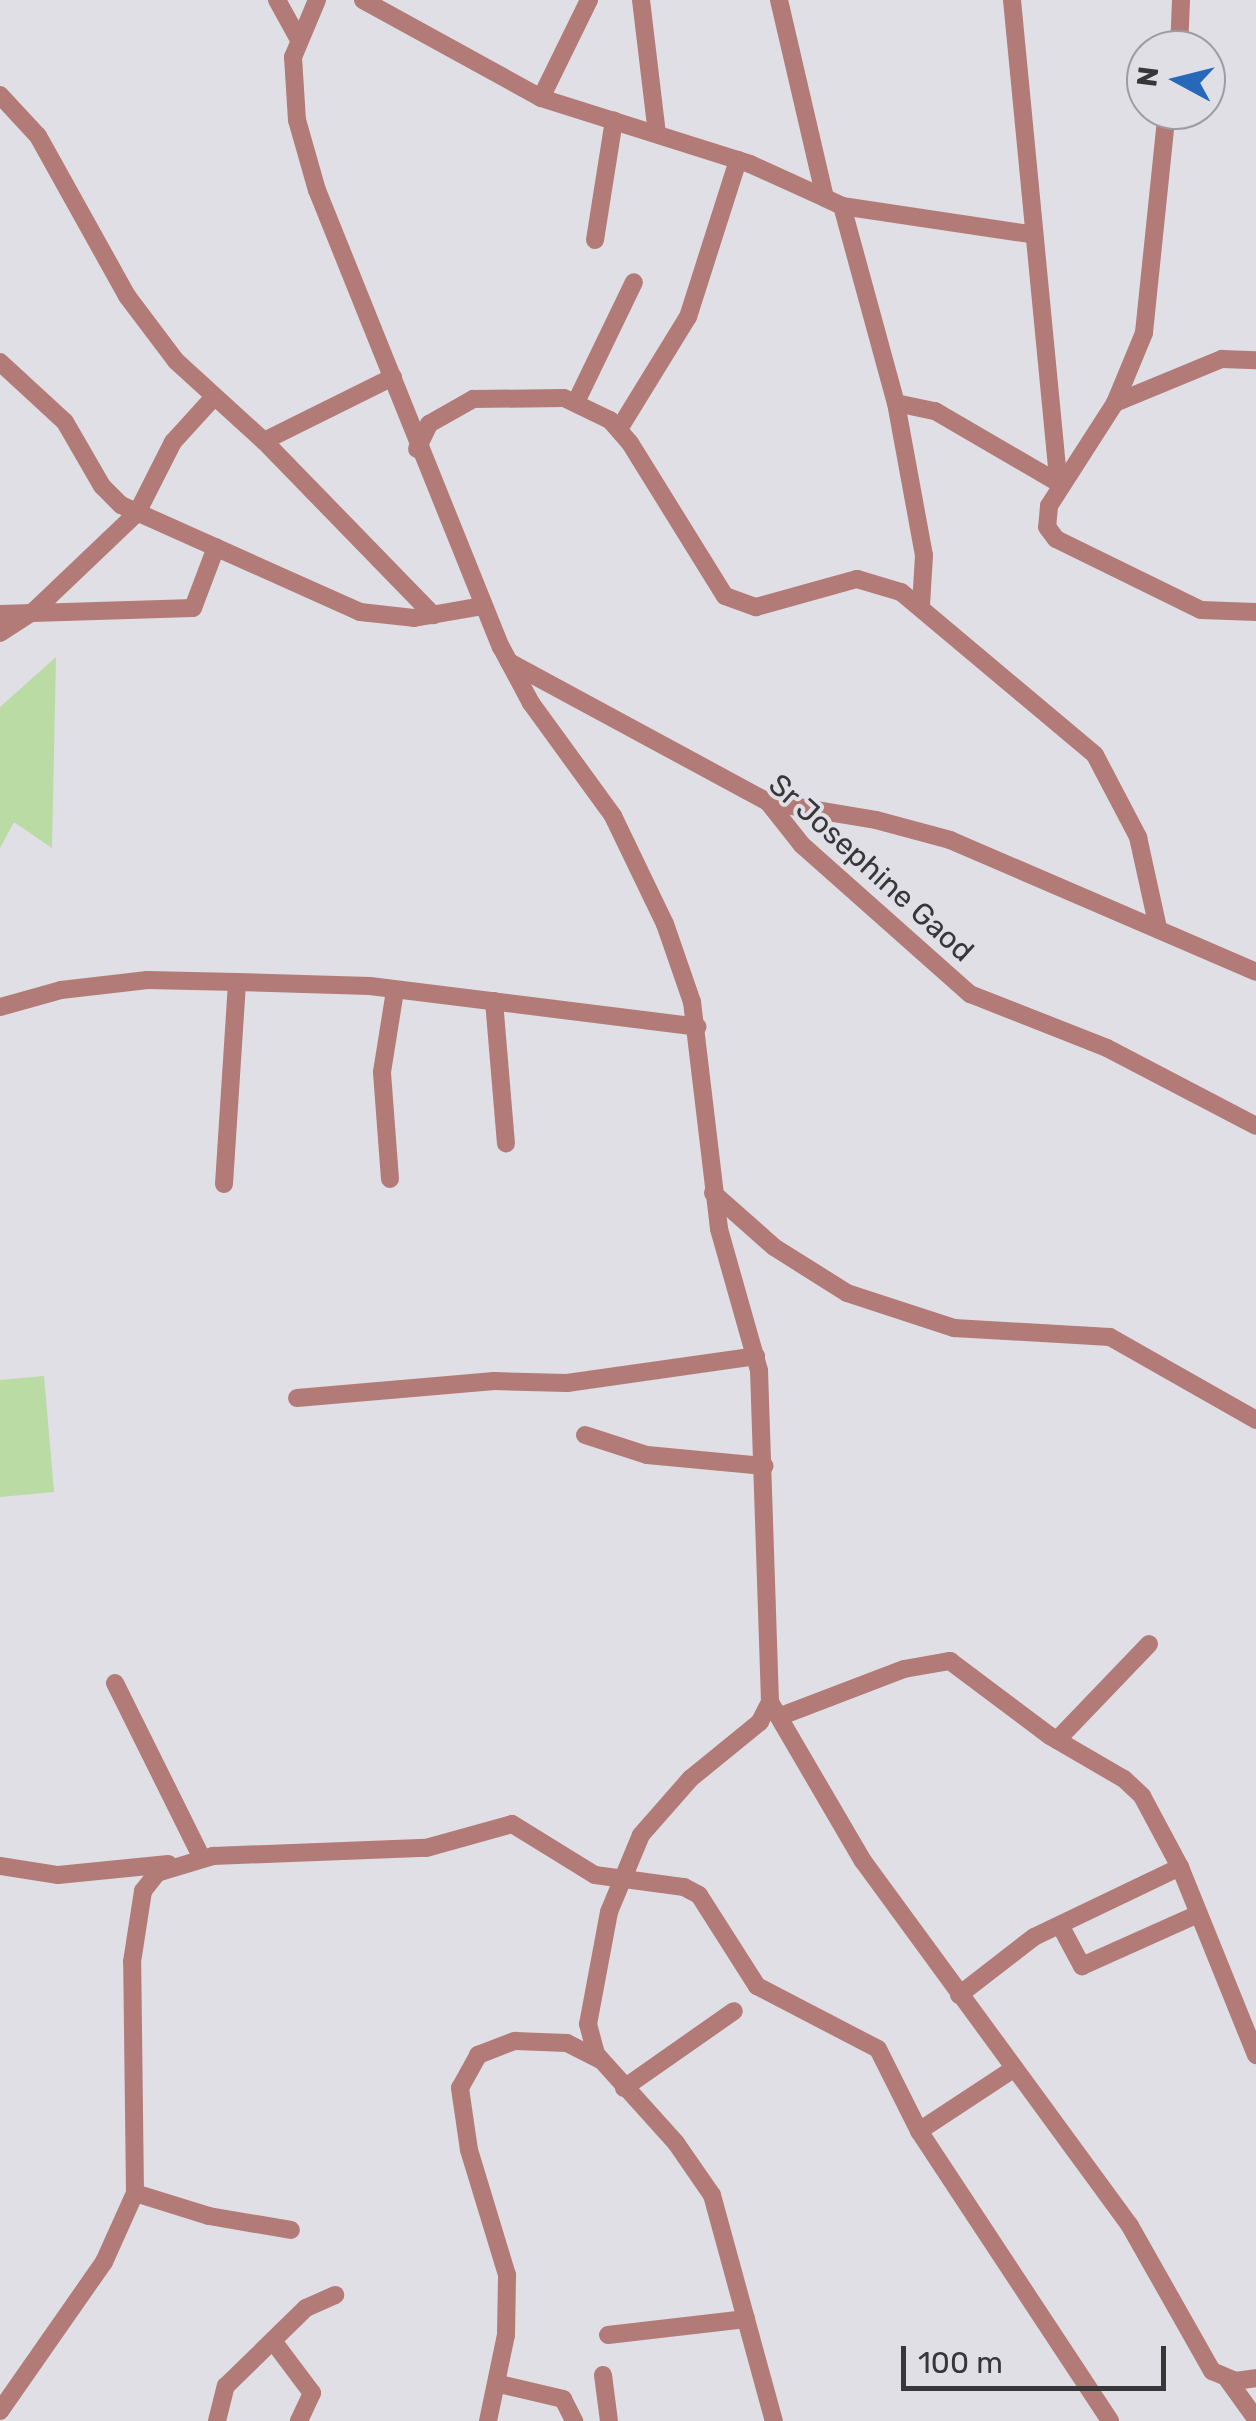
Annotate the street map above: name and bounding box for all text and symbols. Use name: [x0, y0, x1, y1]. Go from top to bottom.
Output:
north arrow: [1126, 30, 1226, 130]
text: N: [1130, 65, 1165, 89]
street label: Sr Josephine Gaod: [761, 766, 981, 970]
scale bar: [906, 2326, 1171, 2388]
text: 100 m: [918, 2345, 1003, 2381]

